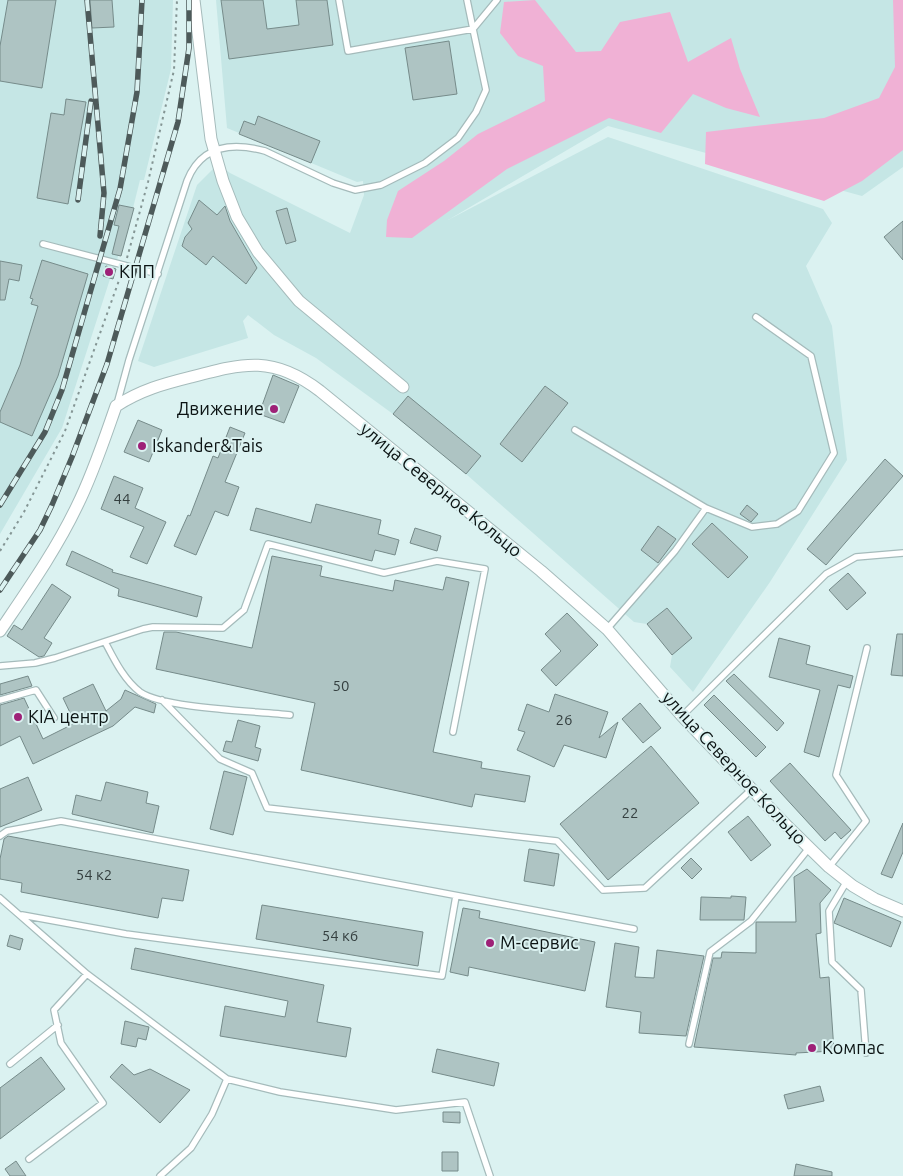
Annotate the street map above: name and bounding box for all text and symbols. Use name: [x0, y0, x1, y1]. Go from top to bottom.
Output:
place label: КПП: [119, 261, 155, 281]
marker: КПП: [103, 266, 115, 278]
place label: Движение: [177, 398, 264, 418]
marker: Движение: [268, 403, 280, 415]
street label: улица Северное Кольцо: [357, 418, 526, 561]
place label: Iskander&Tais: [152, 435, 263, 455]
marker: Iskander&Tais: [136, 440, 148, 452]
house number: 44: [114, 490, 130, 507]
house number: 50: [333, 677, 349, 694]
street label: улица Северное Кольцо: [659, 687, 811, 848]
place label: KIA центр: [28, 706, 109, 726]
marker: KIA центр: [12, 711, 24, 723]
house number: 26: [556, 711, 572, 728]
house number: 22: [622, 804, 638, 821]
house number: 54 к2: [76, 866, 112, 883]
house number: 54 к6: [322, 927, 358, 944]
place label: М-сервис: [500, 932, 579, 952]
marker: М-сервис: [484, 937, 496, 949]
place label: Компас: [822, 1037, 884, 1057]
marker: Компас: [806, 1042, 818, 1054]

